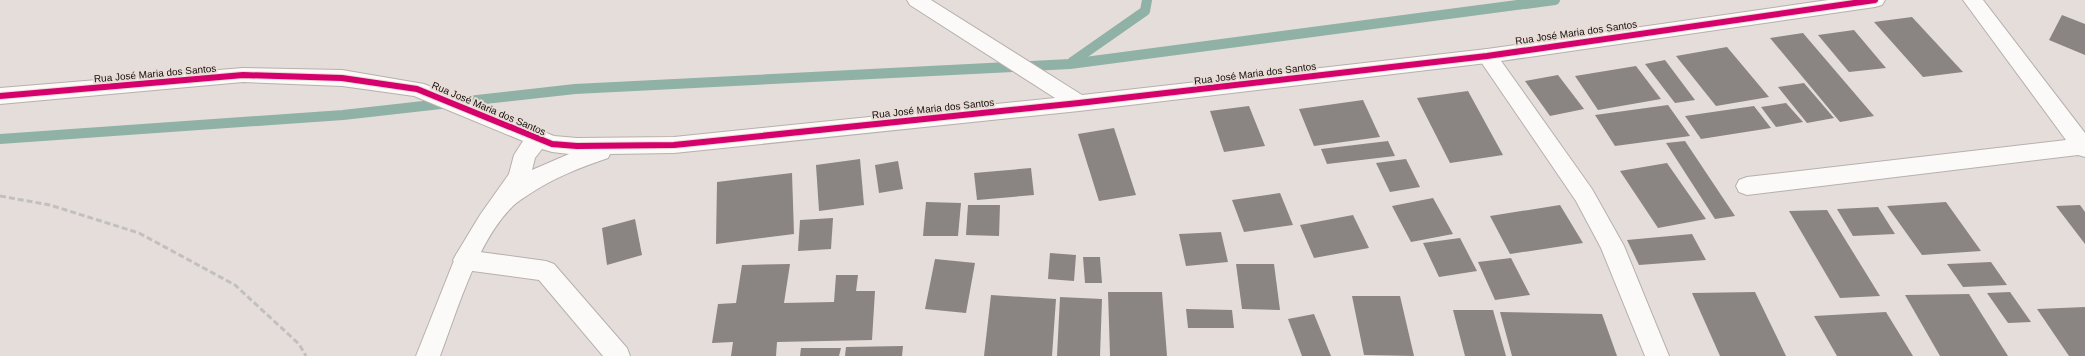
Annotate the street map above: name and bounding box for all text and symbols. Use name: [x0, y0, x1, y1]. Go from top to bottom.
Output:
street label: Rua José Maria dos Santos: [1514, 19, 1638, 46]
street label: Rua José Maria dos Santos: [1193, 61, 1317, 86]
street label: Rua José Maria dos Santos: [93, 63, 217, 84]
street label: Rua José Maria dos Santos: [430, 79, 547, 138]
street label: Rua José Maria dos Santos: [871, 97, 995, 120]

